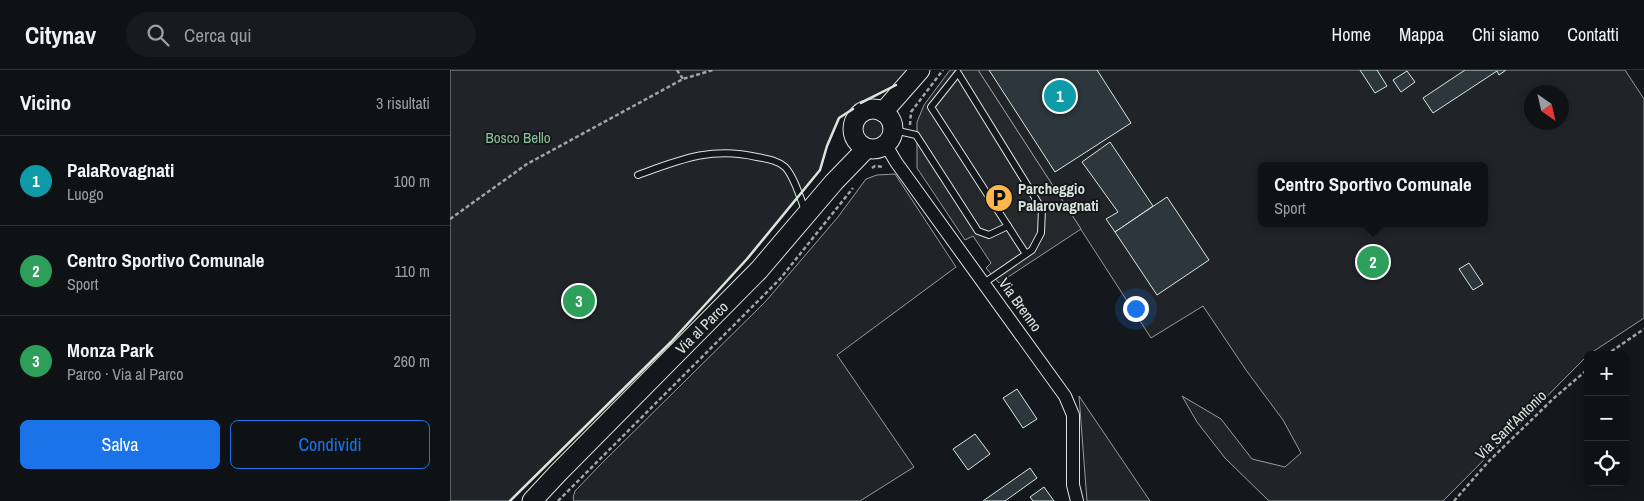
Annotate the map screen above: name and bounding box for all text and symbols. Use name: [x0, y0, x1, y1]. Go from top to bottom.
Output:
search box: [126, 12, 476, 57]
text: Citynav: [25, 19, 96, 51]
icon: search: [144, 21, 172, 49]
text: Cerca qui: [184, 22, 252, 48]
text: Home: [1332, 22, 1371, 47]
text: Mappa: [1399, 22, 1444, 47]
text: Chi siamo: [1472, 22, 1539, 47]
text: Contatti: [1567, 22, 1619, 47]
pin: 1: [1044, 77, 1076, 115]
north arrow: [1524, 85, 1569, 130]
text: Vicino: [20, 88, 71, 117]
text: 3 risultati: [376, 92, 430, 114]
park label: Bosco Bello: [486, 127, 551, 148]
text: PalaRovagnati: [67, 157, 174, 183]
popup: [1258, 162, 1488, 227]
text: 1: [32, 170, 40, 192]
text: 100 m: [394, 170, 430, 192]
text: Centro Sportivo Comunale: [1274, 171, 1472, 197]
place label: Parcheggio Palarovagnati: [1018, 178, 1099, 216]
text: Luogo: [67, 183, 103, 205]
parking icon: Parcheggio Palarovagnati: [984, 183, 1014, 213]
text: Sport: [1274, 197, 1306, 219]
pin: 2: [1357, 243, 1389, 281]
text: Centro Sportivo Comunale: [67, 247, 264, 273]
text: 2: [32, 260, 40, 282]
text: 110 m: [394, 260, 430, 282]
text: Sport: [67, 273, 98, 295]
street label: Via Brenno: [994, 274, 1047, 336]
pin: 3: [563, 282, 595, 320]
street label: Via al Parco: [671, 296, 733, 359]
your location: [1123, 296, 1149, 322]
text: Monza Park: [67, 337, 154, 363]
text: 3: [32, 350, 40, 372]
text: 260 m: [394, 350, 430, 372]
map controls: [1584, 351, 1629, 486]
button: +: [1584, 351, 1629, 396]
text: Parco · Via al Parco: [67, 363, 183, 385]
street label: Via Sant'Antonio: [1470, 385, 1551, 464]
button: −: [1584, 396, 1629, 441]
button: Salva: [20, 420, 220, 469]
button: Condividi: [230, 420, 430, 469]
button: locate: [1584, 441, 1629, 486]

